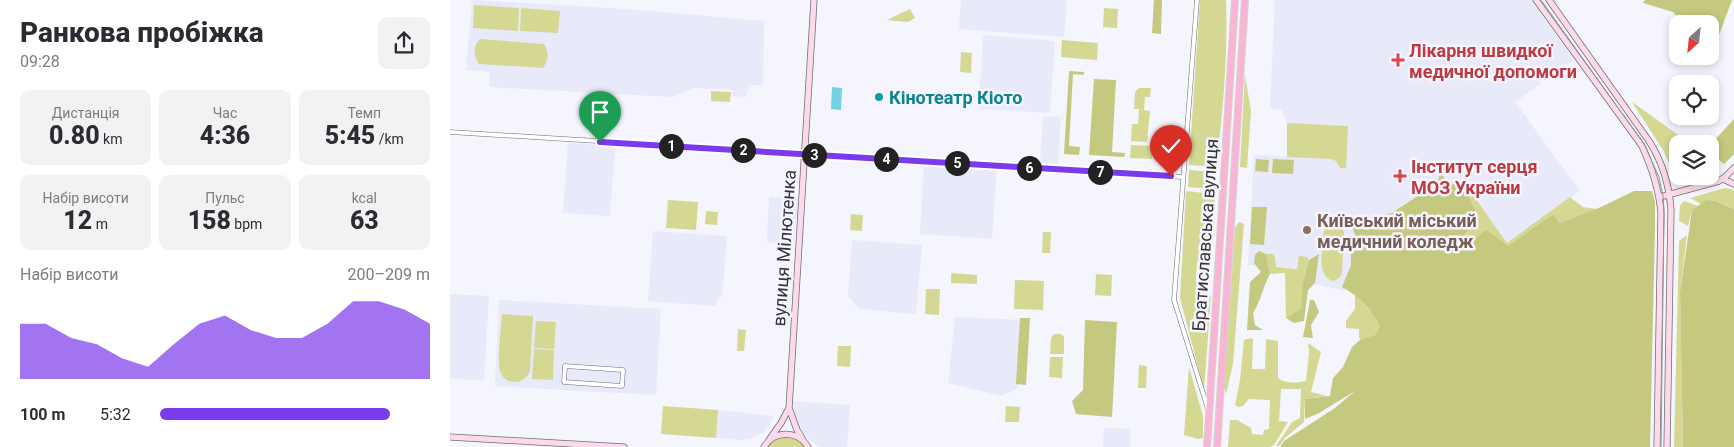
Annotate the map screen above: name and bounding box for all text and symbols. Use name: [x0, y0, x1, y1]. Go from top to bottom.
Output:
north arrow: [1669, 15, 1719, 65]
map controls: [1669, 15, 1719, 185]
text: Ранкова пробіжка: [20, 16, 264, 49]
button: share: [378, 17, 430, 69]
place label: Лікарня швидкої медичної допомоги: [1409, 40, 1577, 82]
text: 09:28: [20, 52, 60, 71]
marker: Лікарня швидкої медичної допомоги: [1391, 53, 1405, 67]
button: locate: [1669, 75, 1719, 125]
place label: Кінотеатр Кіото: [889, 87, 1022, 108]
pin: [579, 91, 621, 142]
marker: Кінотеатр Кіото: [873, 91, 885, 103]
icon: arrive: [586, 98, 614, 126]
text: Дистанція: [52, 105, 119, 121]
text: Час: [213, 105, 237, 121]
text: Темп: [348, 105, 381, 121]
text: 0.80: [49, 121, 100, 150]
text: 4:36: [200, 121, 250, 150]
text: 5:45: [325, 121, 375, 150]
pin: [1150, 125, 1192, 176]
text: km: [100, 131, 122, 147]
text: /km: [375, 131, 404, 147]
icon: check: [1157, 132, 1185, 160]
pin: 1: [658, 134, 684, 158]
button: layers: [1669, 135, 1719, 185]
text: 1: [667, 138, 676, 154]
pin: 2: [730, 138, 756, 162]
street label: Братиславська вулиця: [1188, 138, 1222, 332]
text: 2: [739, 142, 748, 158]
pin: 3: [802, 142, 826, 168]
pin: 4: [874, 146, 898, 172]
text: 3: [810, 147, 819, 163]
pin: 5: [944, 150, 970, 176]
text: 4: [882, 151, 891, 167]
text: 5: [953, 155, 962, 171]
pin: 6: [1016, 156, 1042, 180]
place label: Інститут серця МОЗ України: [1411, 156, 1538, 198]
text: 6: [1025, 160, 1034, 176]
pin: 7: [1088, 160, 1112, 184]
text: 7: [1096, 164, 1105, 180]
street label: вулиця Мілютенка: [768, 169, 800, 327]
marker: Інститут серця МОЗ України: [1393, 169, 1407, 183]
text: Набір висоти: [43, 190, 129, 206]
text: Пульс: [205, 190, 245, 206]
text: kcal: [352, 190, 377, 206]
text: 12: [63, 206, 92, 235]
text: 158: [188, 206, 231, 235]
text: 63: [350, 206, 379, 235]
place label: Київський міський медичний коледж: [1317, 210, 1477, 252]
text: m: [92, 216, 108, 232]
text: bpm: [231, 216, 262, 232]
marker: Київський міський медичний коледж: [1301, 224, 1313, 236]
text: Набір висоти: [20, 265, 118, 284]
text: 200–209 m: [348, 265, 430, 284]
text: 100 m: [20, 405, 65, 424]
text: 5:32: [100, 405, 131, 424]

